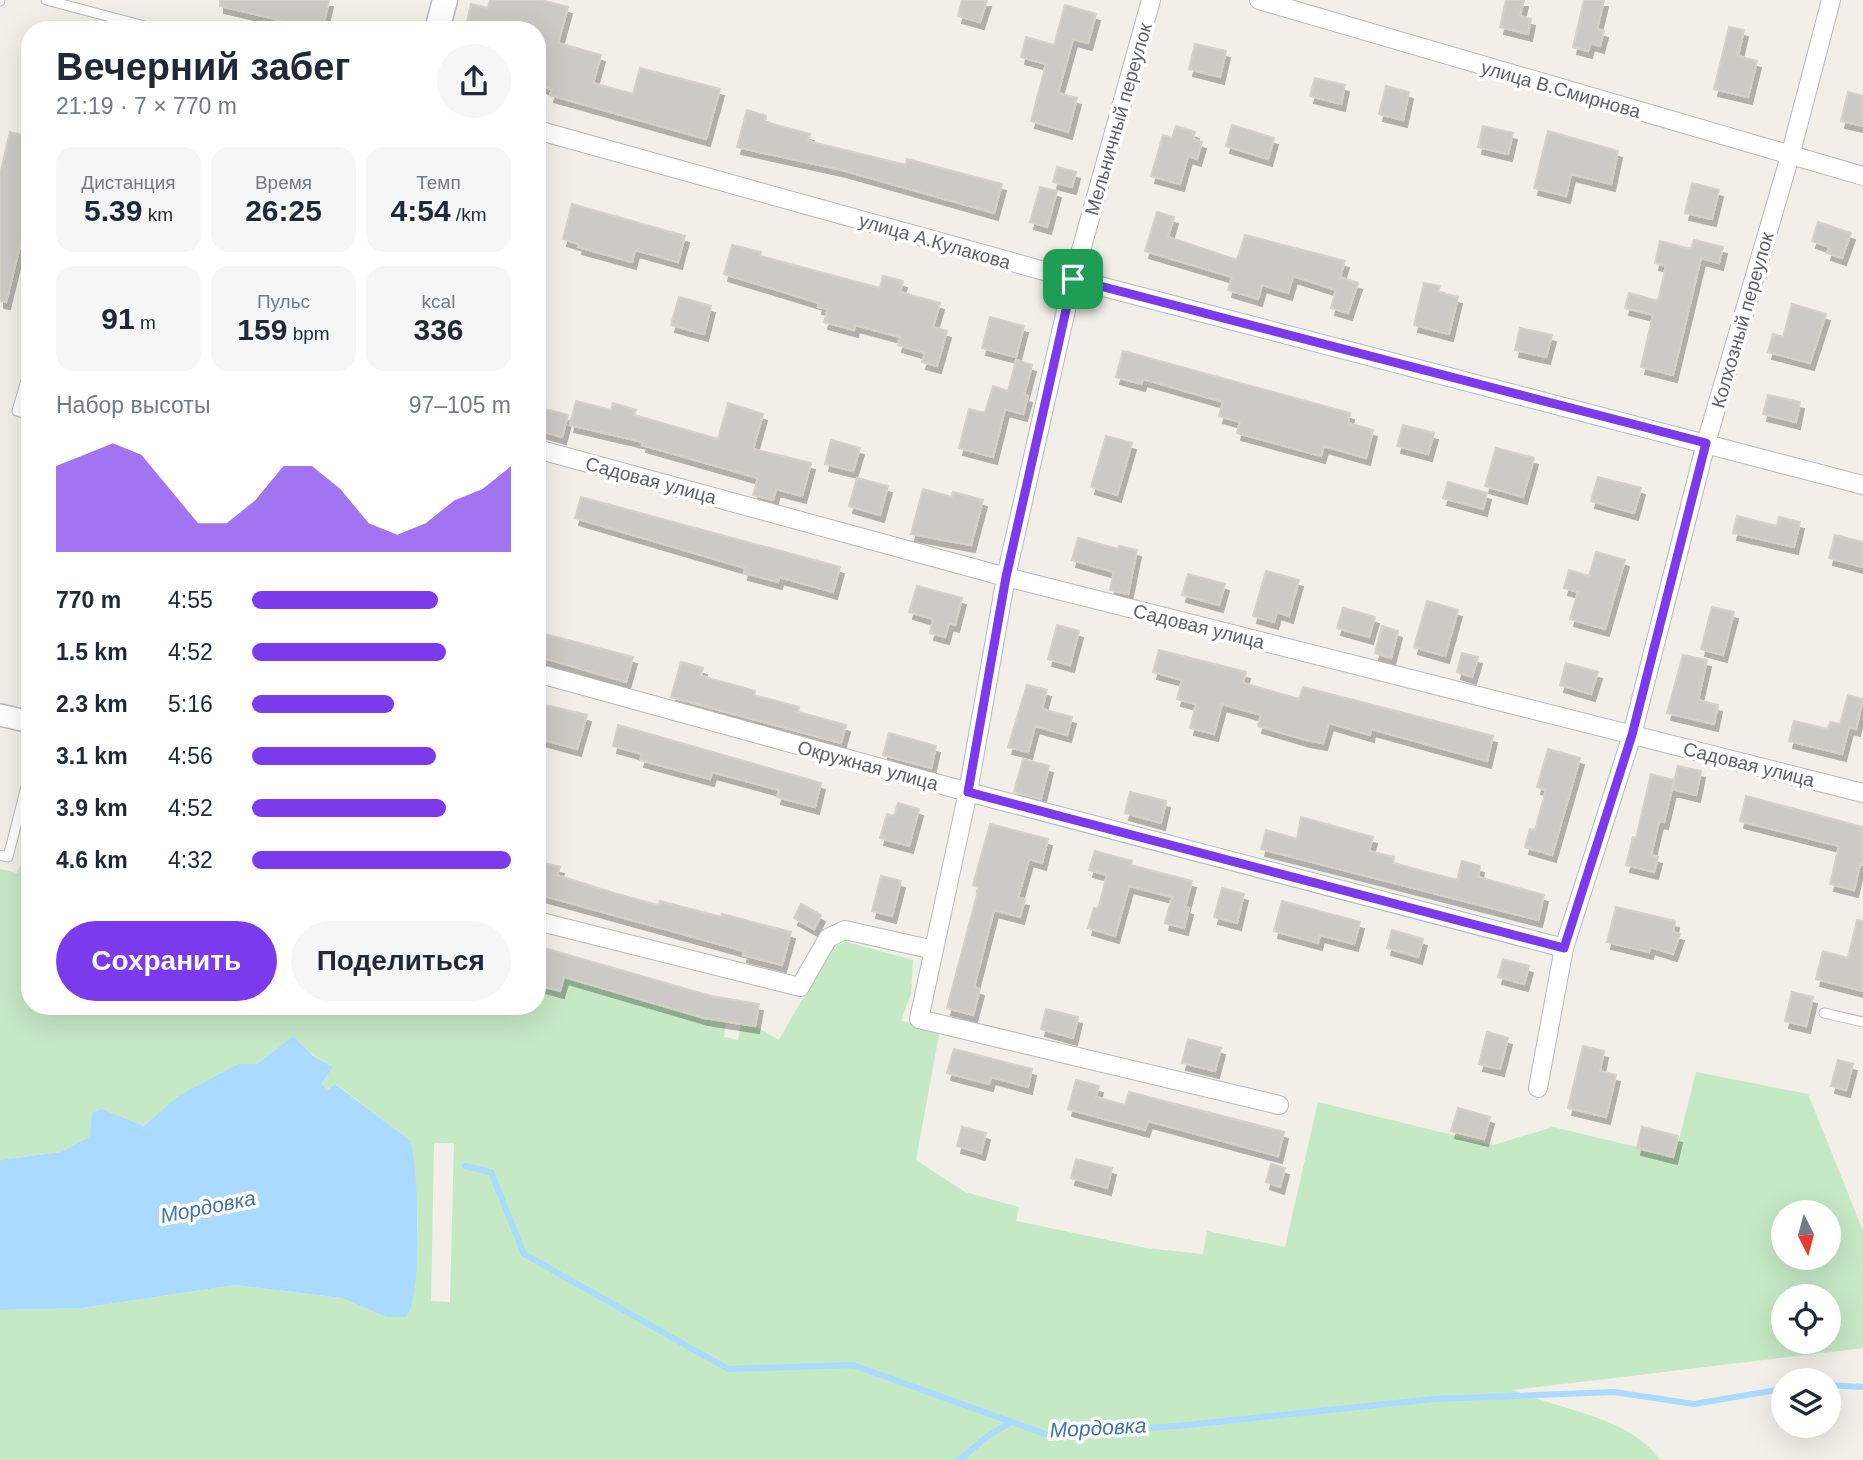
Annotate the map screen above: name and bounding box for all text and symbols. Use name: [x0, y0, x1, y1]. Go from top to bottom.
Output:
street label: Мельничный переулок: [1081, 20, 1156, 218]
button: share: [437, 44, 511, 118]
text: Вечерний забег: [56, 46, 350, 88]
street label: улица В.Смирнова: [1479, 57, 1643, 122]
text: 21:19 · 7 × 770 m: [56, 93, 237, 119]
text: Дистанция: [81, 172, 176, 193]
text: Время: [255, 172, 312, 193]
text: Темп: [416, 172, 461, 193]
text: 5.39: [84, 194, 142, 227]
text: 26:25: [245, 194, 322, 227]
text: 4:54: [391, 194, 451, 227]
text: km: [142, 204, 173, 225]
text: /km: [451, 204, 486, 225]
street label: улица А.Кулакова: [857, 210, 1014, 273]
street label: Колхозный переулок: [1707, 229, 1778, 410]
pin: [1043, 249, 1103, 309]
icon: arrive: [1054, 260, 1092, 298]
text: Пульс: [257, 291, 310, 312]
text: kcal: [422, 291, 455, 312]
text: 91: [101, 302, 135, 335]
text: m: [135, 312, 156, 333]
text: 159: [237, 313, 287, 346]
text: 336: [413, 313, 464, 346]
text: bpm: [287, 323, 330, 344]
text: Набор высоты: [56, 392, 210, 418]
text: 97–105 m: [409, 392, 511, 418]
street label: Садовая улица: [583, 453, 719, 508]
text: 770 m: [56, 587, 121, 613]
text: 4:55: [168, 587, 213, 613]
street label: Садовая улица: [1131, 600, 1267, 653]
text: 1.5 km: [56, 639, 128, 665]
text: 4:52: [168, 639, 213, 665]
text: 2.3 km: [56, 691, 128, 717]
text: 5:16: [168, 691, 213, 717]
street label: Окружная улица: [795, 737, 941, 794]
street label: Садовая улица: [1681, 738, 1817, 791]
text: 3.1 km: [56, 743, 128, 769]
text: 4:56: [168, 743, 213, 769]
text: 3.9 km: [56, 795, 128, 821]
text: 4:52: [168, 795, 213, 821]
text: 4.6 km: [56, 847, 128, 873]
text: 4:32: [168, 847, 213, 873]
button: Сохранить: [56, 921, 277, 1001]
button: Поделиться: [291, 921, 511, 1001]
water label: Мордовка: [158, 1186, 258, 1227]
north arrow: [1771, 1200, 1841, 1270]
map controls: [1771, 1200, 1841, 1438]
button: locate: [1771, 1284, 1841, 1354]
button: layers: [1771, 1368, 1841, 1438]
water label: Мордовка: [1049, 1413, 1147, 1442]

